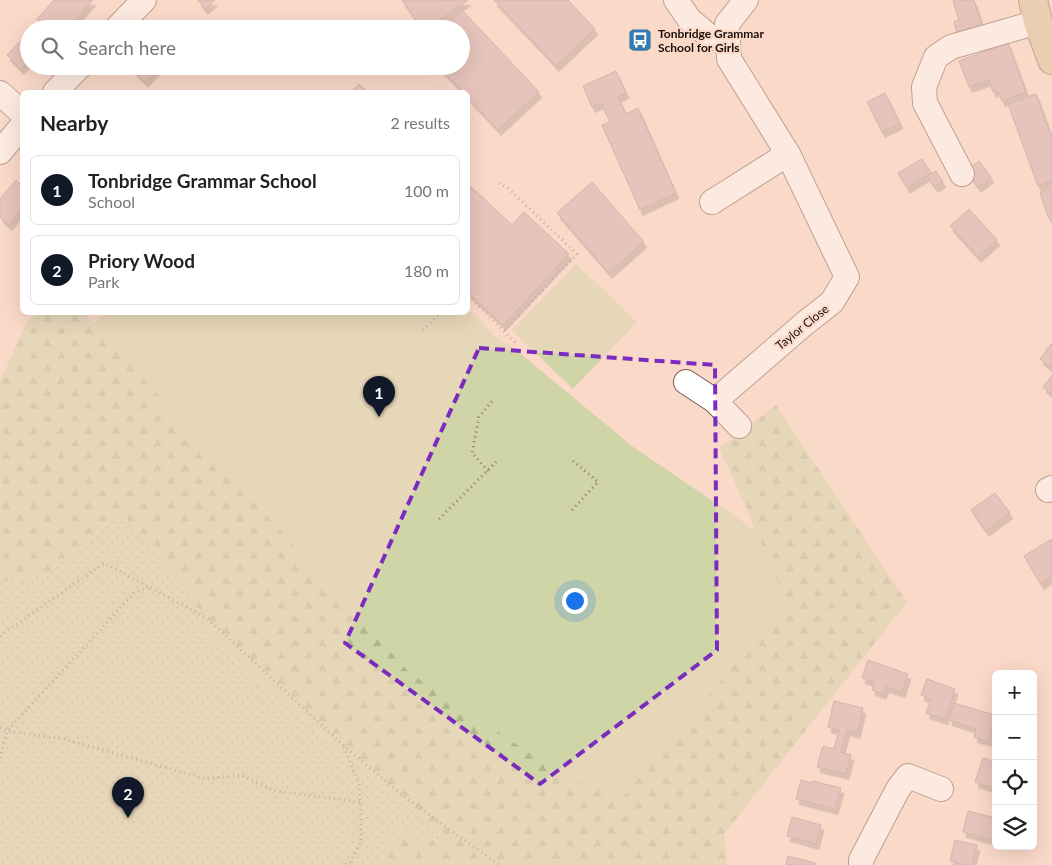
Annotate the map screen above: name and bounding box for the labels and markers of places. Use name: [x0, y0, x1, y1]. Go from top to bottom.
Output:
place label: Tonbridge Grammar School for Girls: [658, 26, 764, 55]
bus stop icon: Tonbridge Grammar School for Girls: [627, 27, 653, 53]
pin: 1: [363, 376, 395, 417]
pin: 2: [112, 777, 144, 818]

